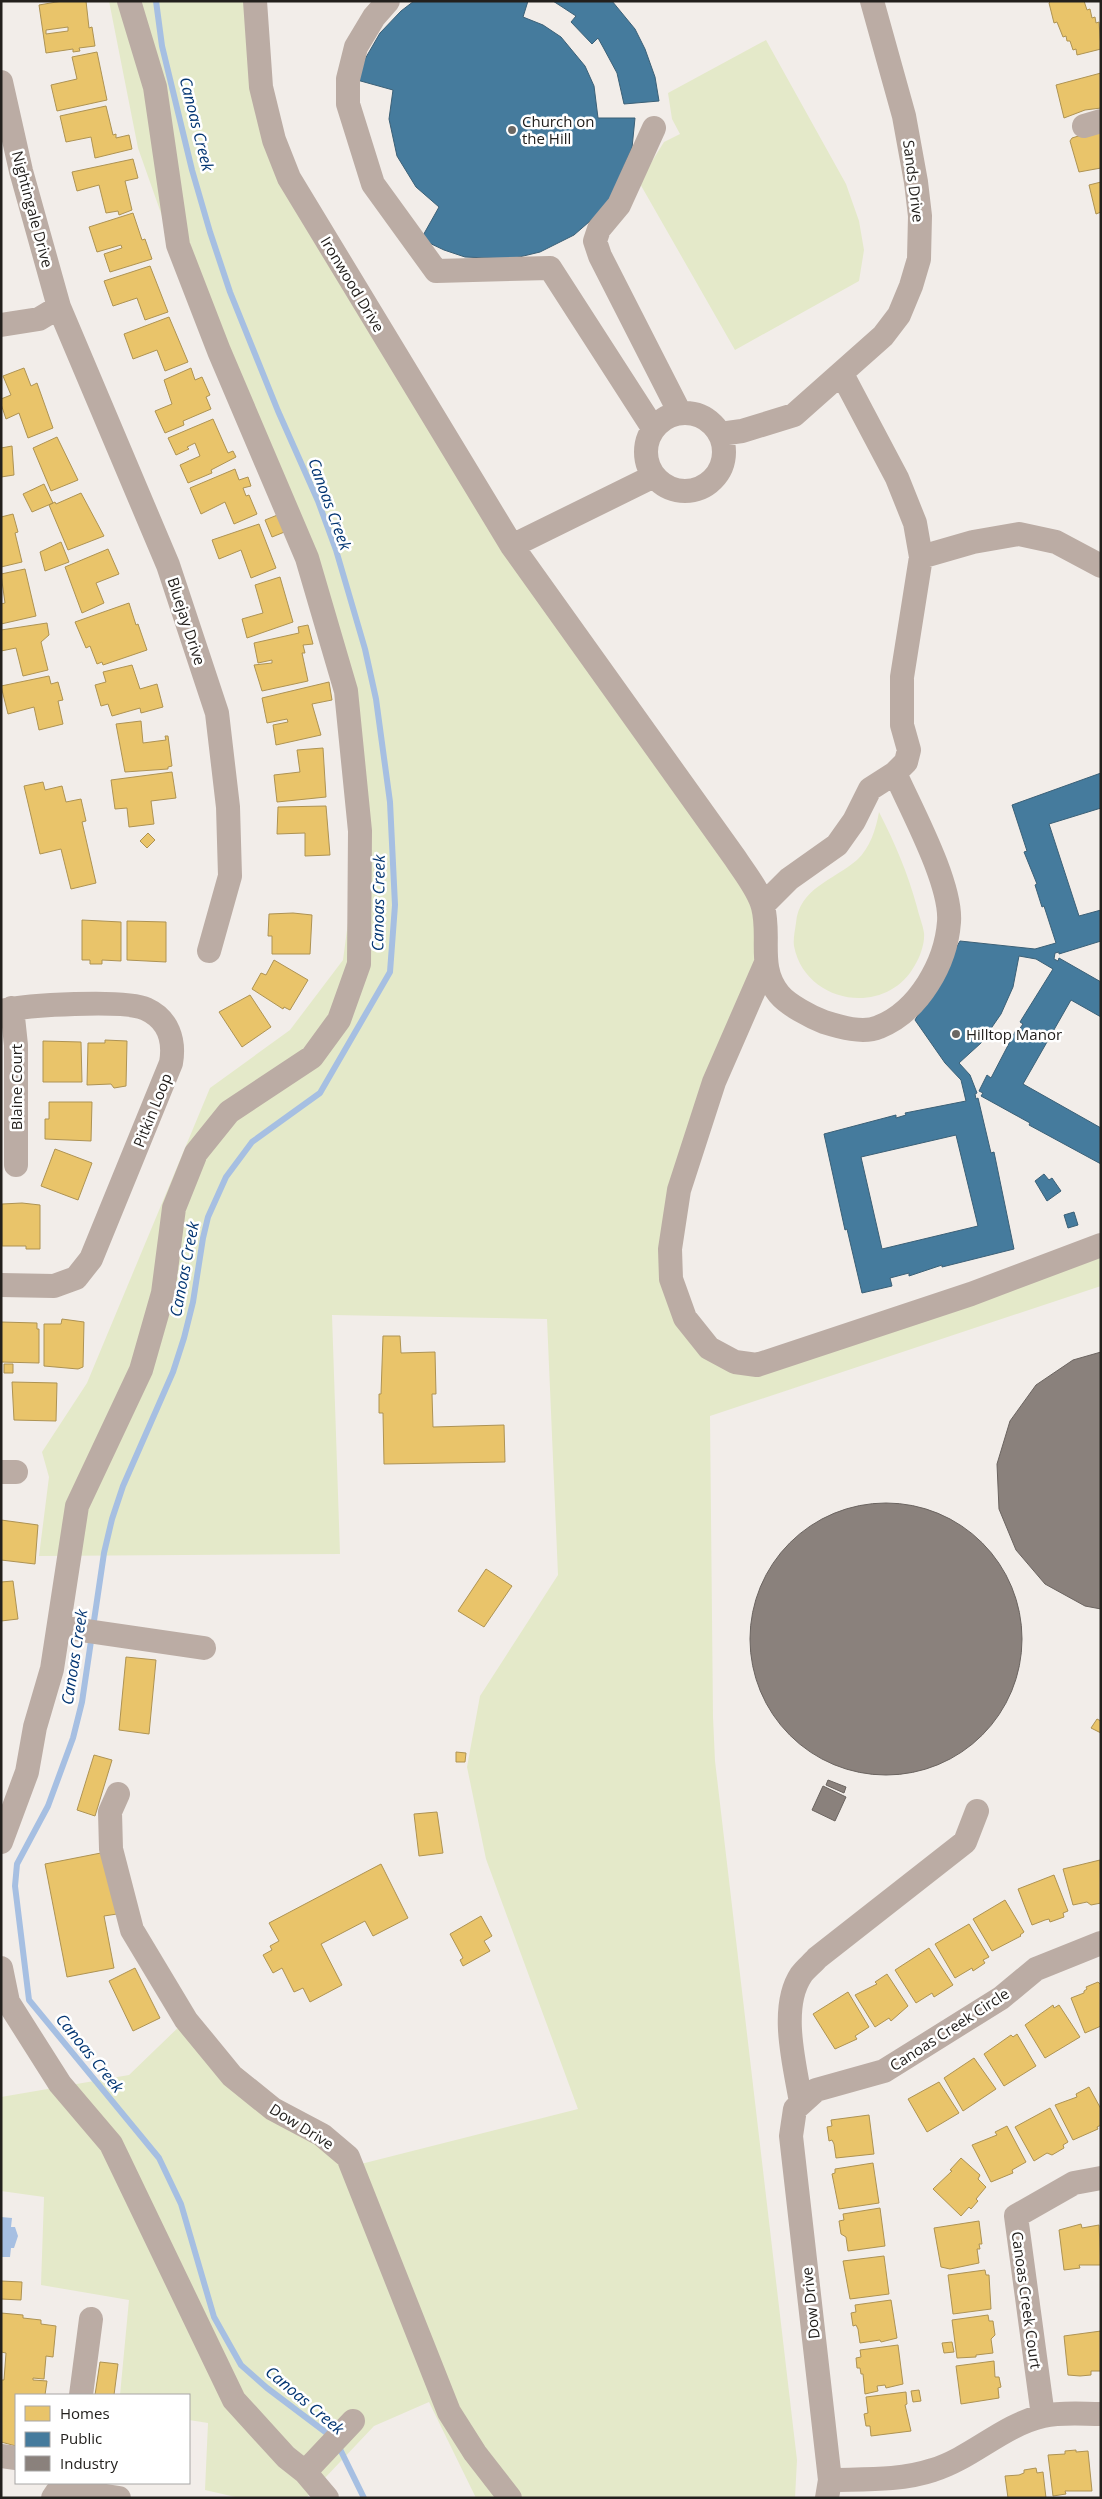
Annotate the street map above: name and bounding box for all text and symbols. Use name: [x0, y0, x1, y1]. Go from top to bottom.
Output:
water label: Canoas Creek: [175, 75, 220, 175]
place label: Church on the Hill: [522, 111, 594, 148]
marker: Church on the Hill: [506, 124, 518, 136]
street label: Sands Drive: [899, 139, 929, 223]
street label: Nightingale Drive: [8, 148, 58, 270]
street label: Ironwood Drive: [317, 233, 389, 335]
water label: Canoas Creek: [303, 455, 357, 554]
street label: Bluejay Drive: [163, 574, 211, 668]
water label: Canoas Creek: [366, 854, 390, 951]
place label: Hilltop Manor: [966, 1024, 1062, 1044]
marker: Hilltop Manor: [950, 1028, 962, 1040]
street label: Blaine Court: [6, 1044, 26, 1130]
street label: Pitkin Loop: [128, 1070, 176, 1150]
water label: Canoas Creek: [164, 1218, 204, 1318]
water label: Canoas Creek: [56, 1607, 93, 1706]
street label: Canoas Creek Circle: [886, 1983, 1012, 2075]
water label: Canoas Creek: [51, 2009, 130, 2098]
street label: Dow Drive: [266, 2098, 338, 2154]
street label: Canoas Creek Court: [1007, 2230, 1047, 2370]
street label: Dow Drive: [796, 2266, 824, 2340]
water label: Canoas Creek: [261, 2361, 350, 2440]
legend: [15, 2394, 190, 2484]
text: Homes: [60, 2403, 110, 2423]
text: Public: [60, 2428, 102, 2448]
text: Industry: [60, 2453, 118, 2473]

